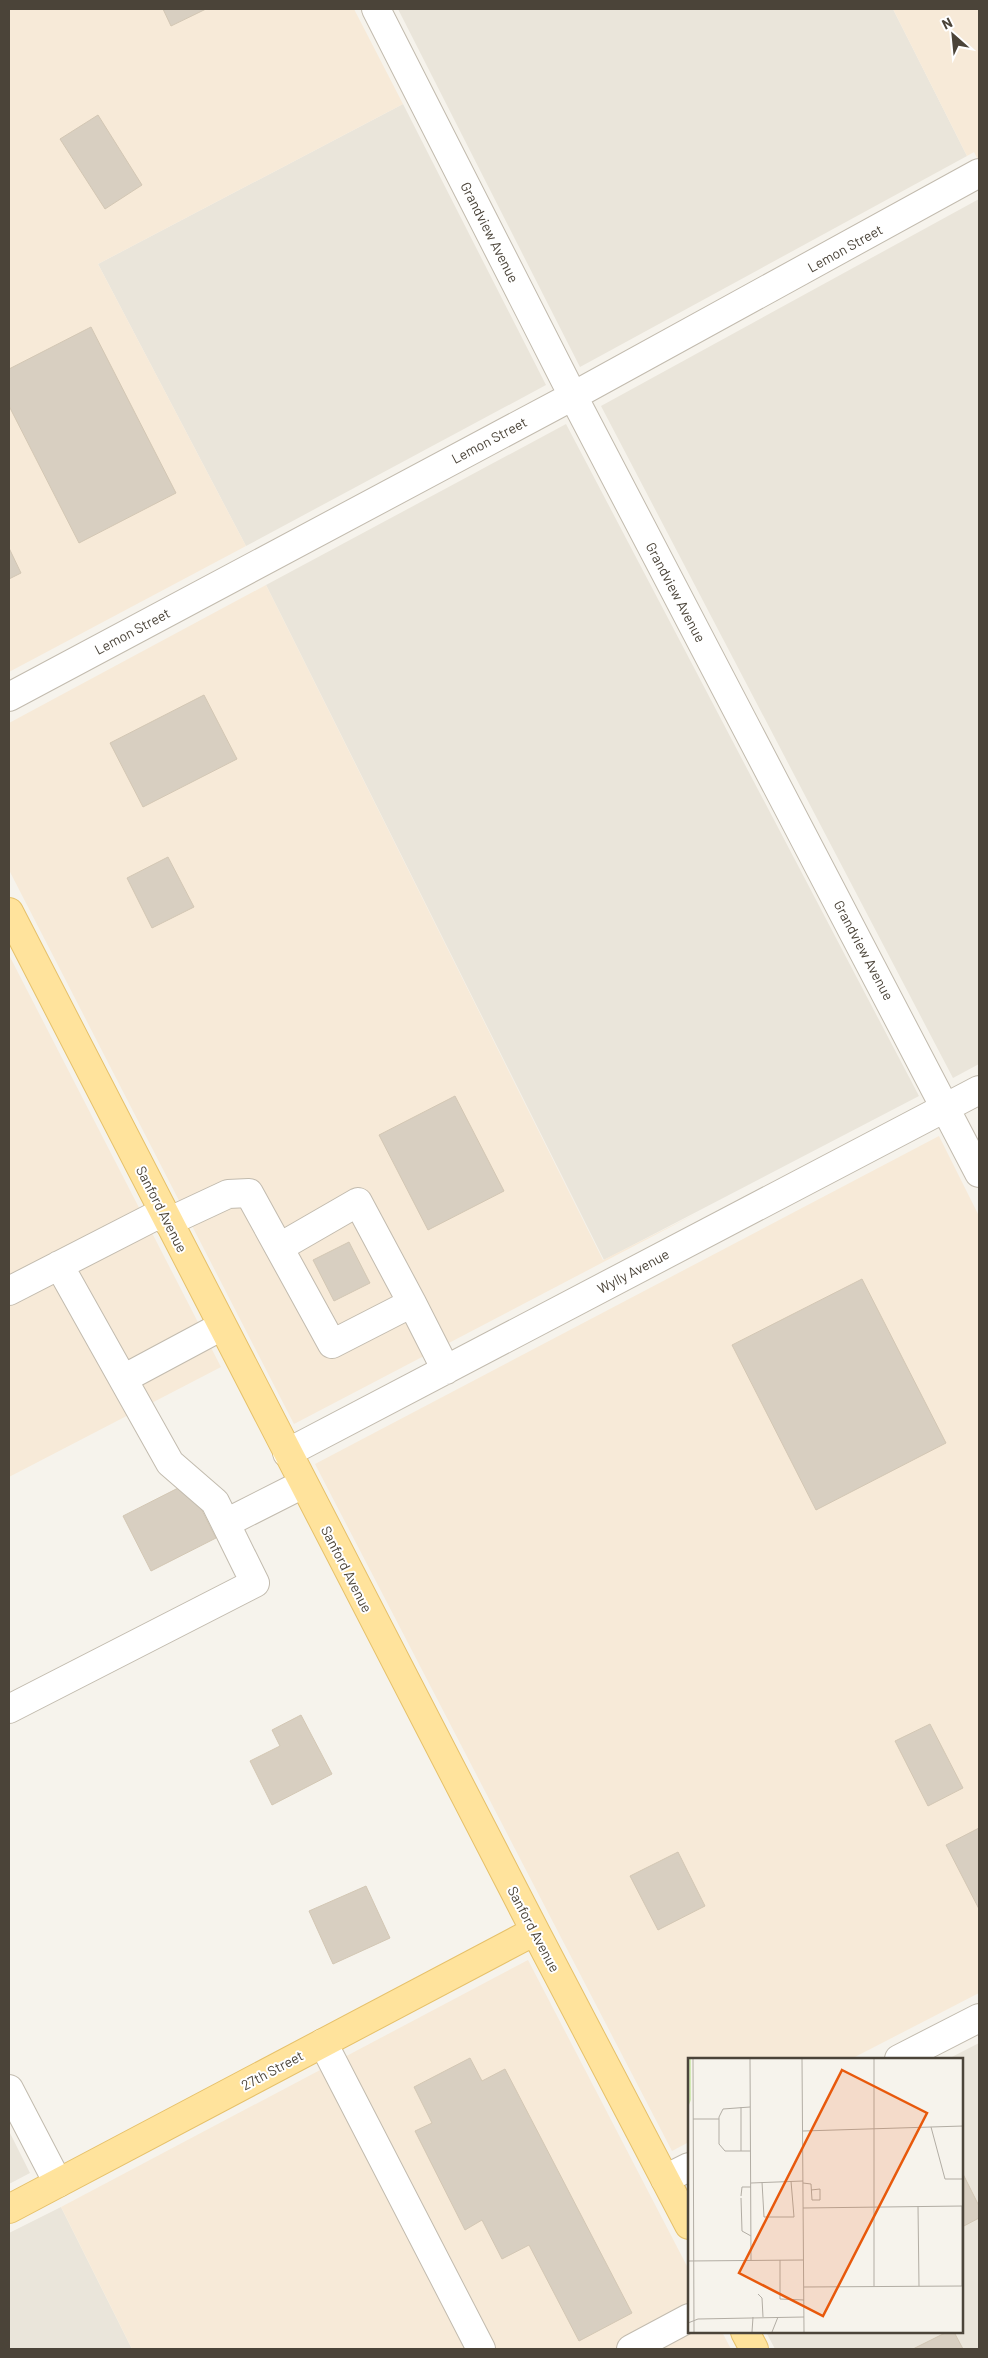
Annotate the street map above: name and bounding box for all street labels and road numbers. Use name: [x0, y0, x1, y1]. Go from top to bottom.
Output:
street label: Grandview Avenue: [457, 179, 523, 285]
street label: Lemon Street: [805, 220, 885, 276]
street label: Lemon Street: [448, 413, 530, 467]
street label: Grandview Avenue: [642, 539, 710, 645]
street label: Lemon Street: [91, 604, 173, 658]
street label: Grandview Avenue: [830, 897, 898, 1003]
street label: Sanford Avenue: [133, 1163, 191, 1255]
street label: Wylly Avenue: [594, 1245, 672, 1297]
street label: Sanford Avenue: [318, 1523, 376, 1615]
street label: Sanford Avenue: [504, 1883, 564, 1975]
street label: 27th Street: [238, 2047, 306, 2093]

